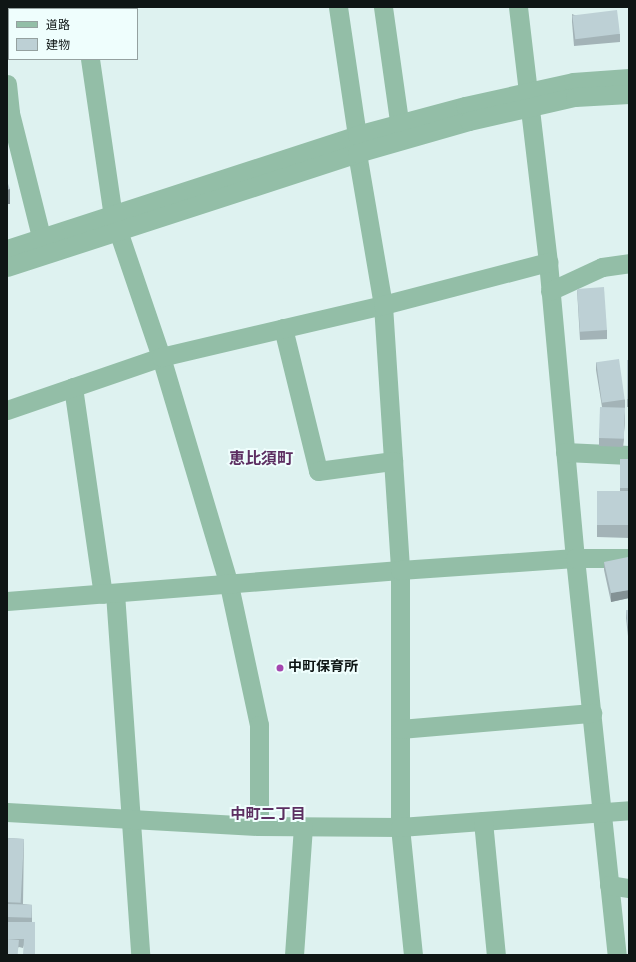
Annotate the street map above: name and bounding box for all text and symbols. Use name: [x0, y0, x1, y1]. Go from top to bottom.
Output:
legend: [8, 8, 138, 60]
text: 道路: [46, 18, 70, 34]
text: 建物: [46, 38, 70, 54]
district label: 恵比須町: [229, 450, 293, 470]
place label: 中町保育所: [288, 660, 358, 676]
marker: 中町保育所: [275, 663, 285, 673]
district label: 中町二丁目: [231, 807, 305, 825]

